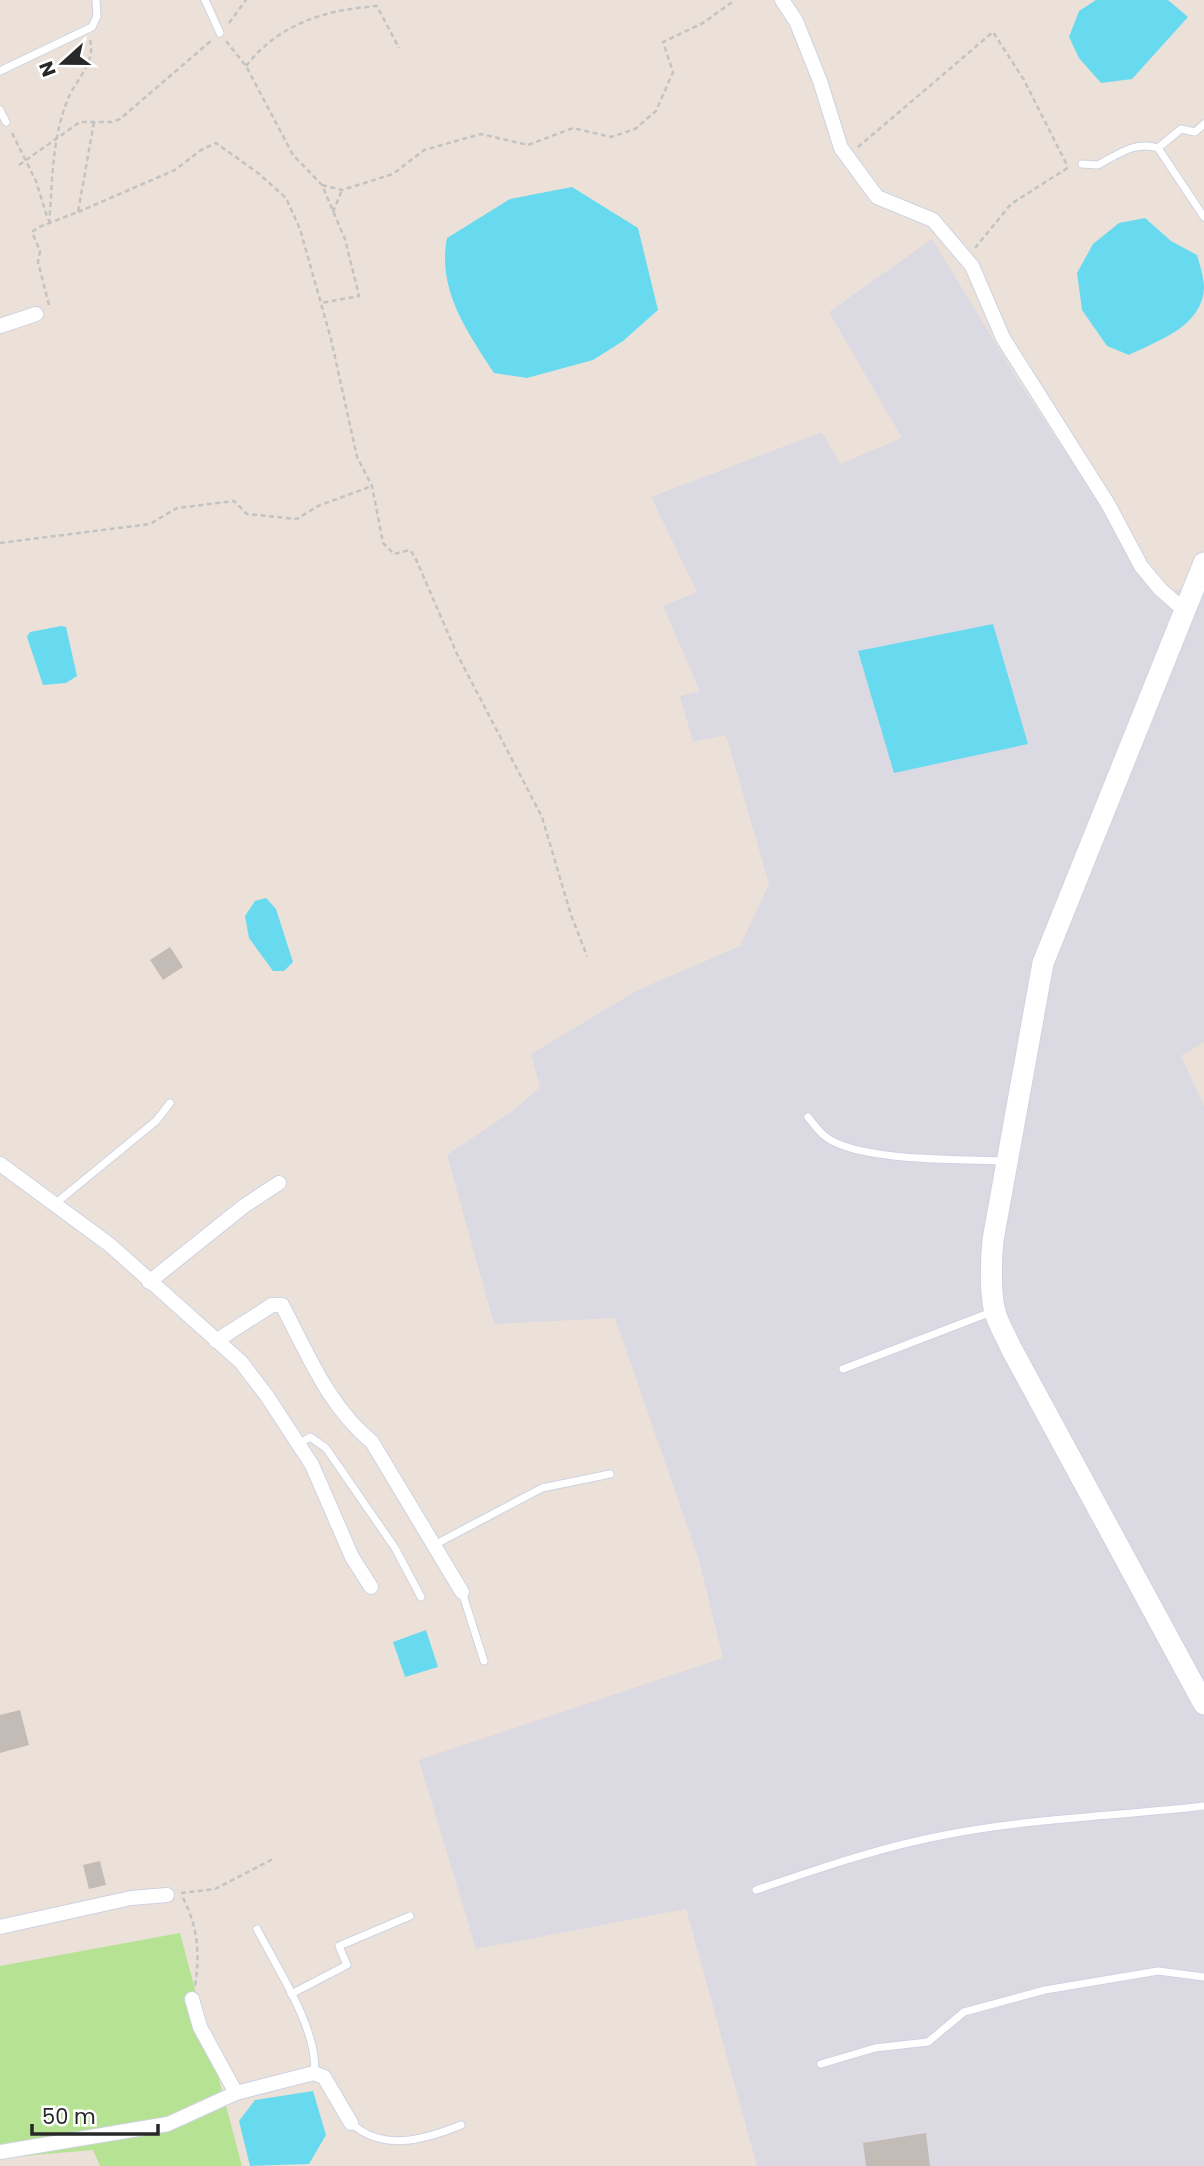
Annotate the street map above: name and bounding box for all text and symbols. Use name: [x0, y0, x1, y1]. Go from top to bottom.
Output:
north arrow: [28, 28, 98, 98]
text: N: [32, 57, 63, 80]
scale bar: [32, 2092, 158, 2136]
text: 50 m: [42, 2102, 96, 2131]

